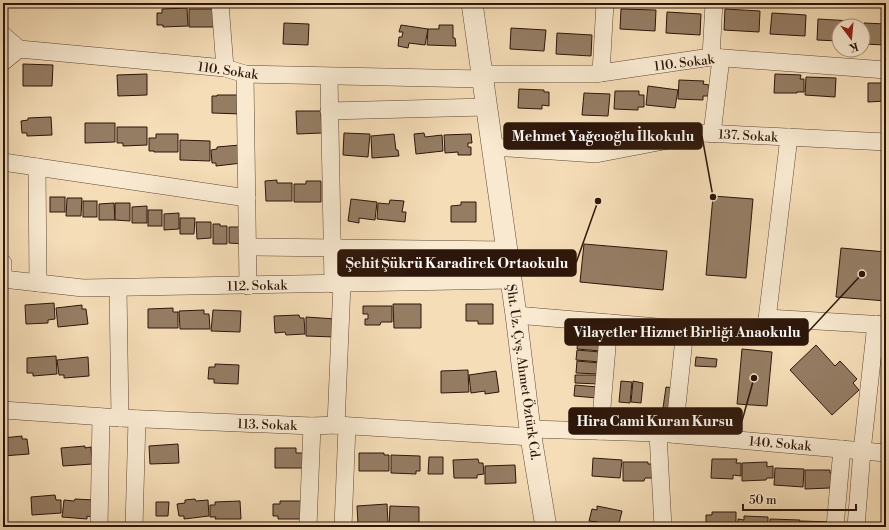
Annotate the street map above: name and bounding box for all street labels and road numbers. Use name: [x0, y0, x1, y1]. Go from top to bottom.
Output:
street label: 110. Sokak: [653, 51, 716, 75]
street label: 110. Sokak: [197, 59, 260, 83]
street label: 137. Sokak: [718, 126, 779, 146]
street label: 112. Sokak: [227, 277, 288, 295]
street label: Şht. Uz. Çvş. Ahmet Öztürk Cd.: [503, 283, 544, 461]
street label: 113. Sokak: [237, 416, 298, 434]
street label: 140. Sokak: [748, 433, 813, 455]

